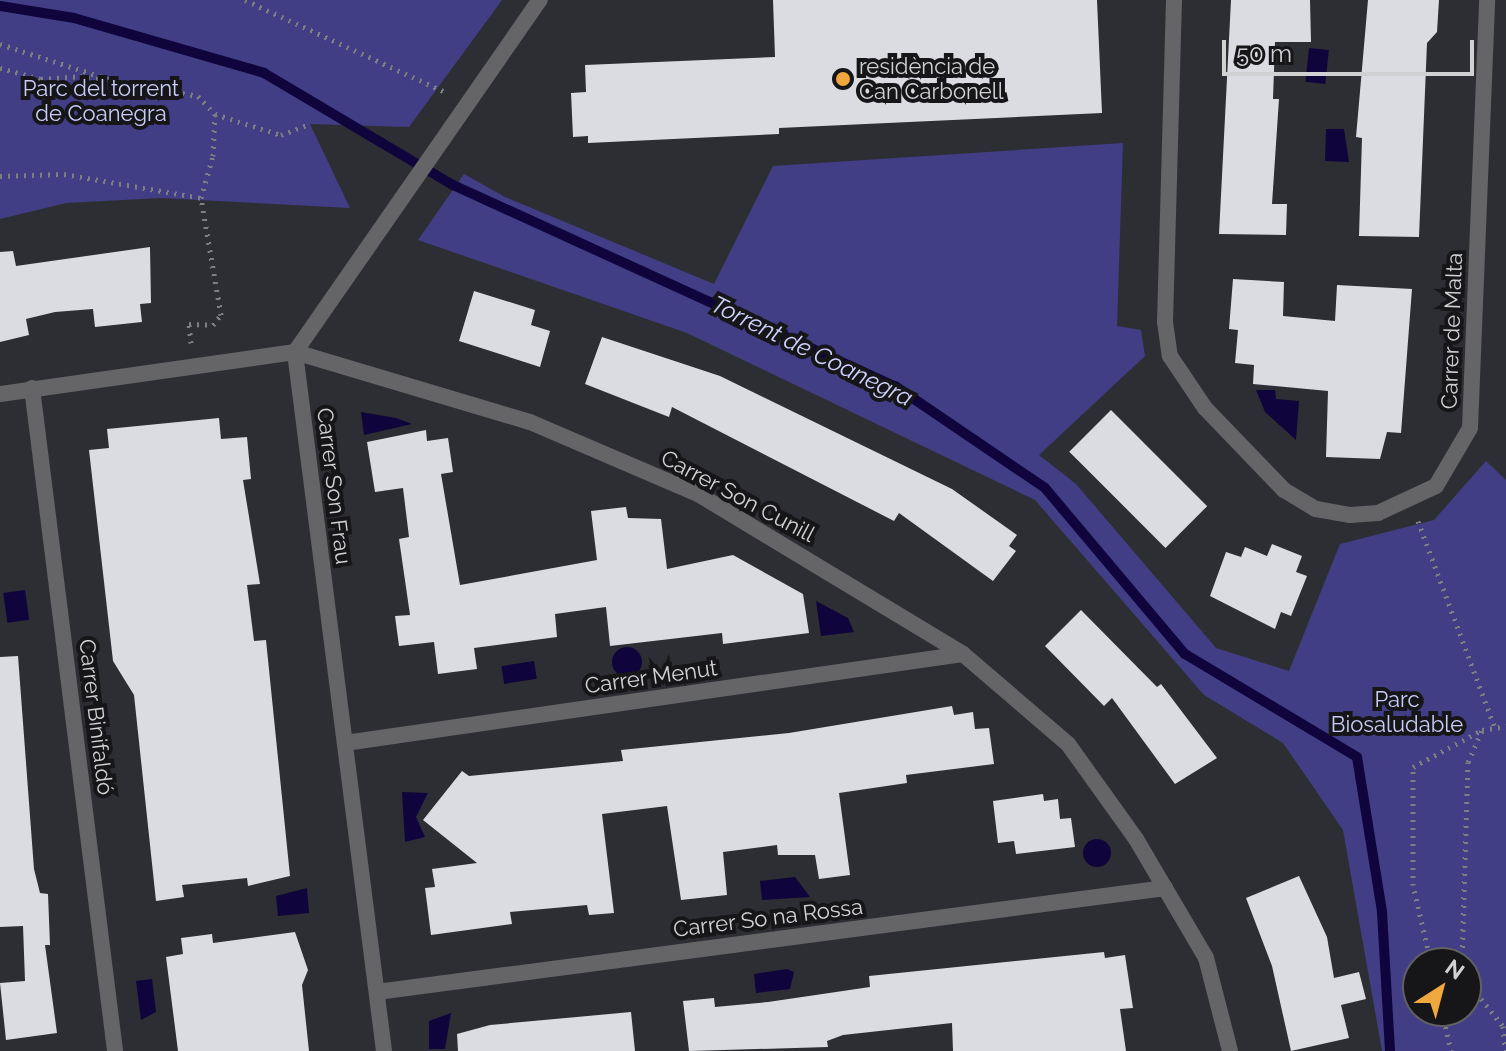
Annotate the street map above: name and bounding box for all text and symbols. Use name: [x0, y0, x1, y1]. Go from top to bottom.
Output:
scale bar: [1226, 24, 1478, 74]
text: 50 m: [1236, 39, 1292, 68]
place label: residència de Can Carbonell: [859, 53, 1004, 104]
marker: residència de Can Carbonell: [834, 70, 852, 88]
park label: Parc del torrent de Coanegra: [22, 75, 180, 126]
street label: Carrer de Malta: [1436, 252, 1468, 410]
water label: Torrent de Coanegra: [706, 290, 918, 412]
street label: Carrer Son Frau: [311, 406, 357, 566]
street label: Carrer Son Cunill: [656, 444, 820, 548]
street label: Carrer Binifaldó: [73, 637, 119, 797]
street label: Carrer Menut: [583, 655, 719, 699]
park label: Parc Biosaludable: [1331, 686, 1463, 738]
street label: Carrer So na Rossa: [671, 893, 865, 943]
north arrow: [1402, 947, 1482, 1027]
text: N: [1440, 954, 1469, 985]

